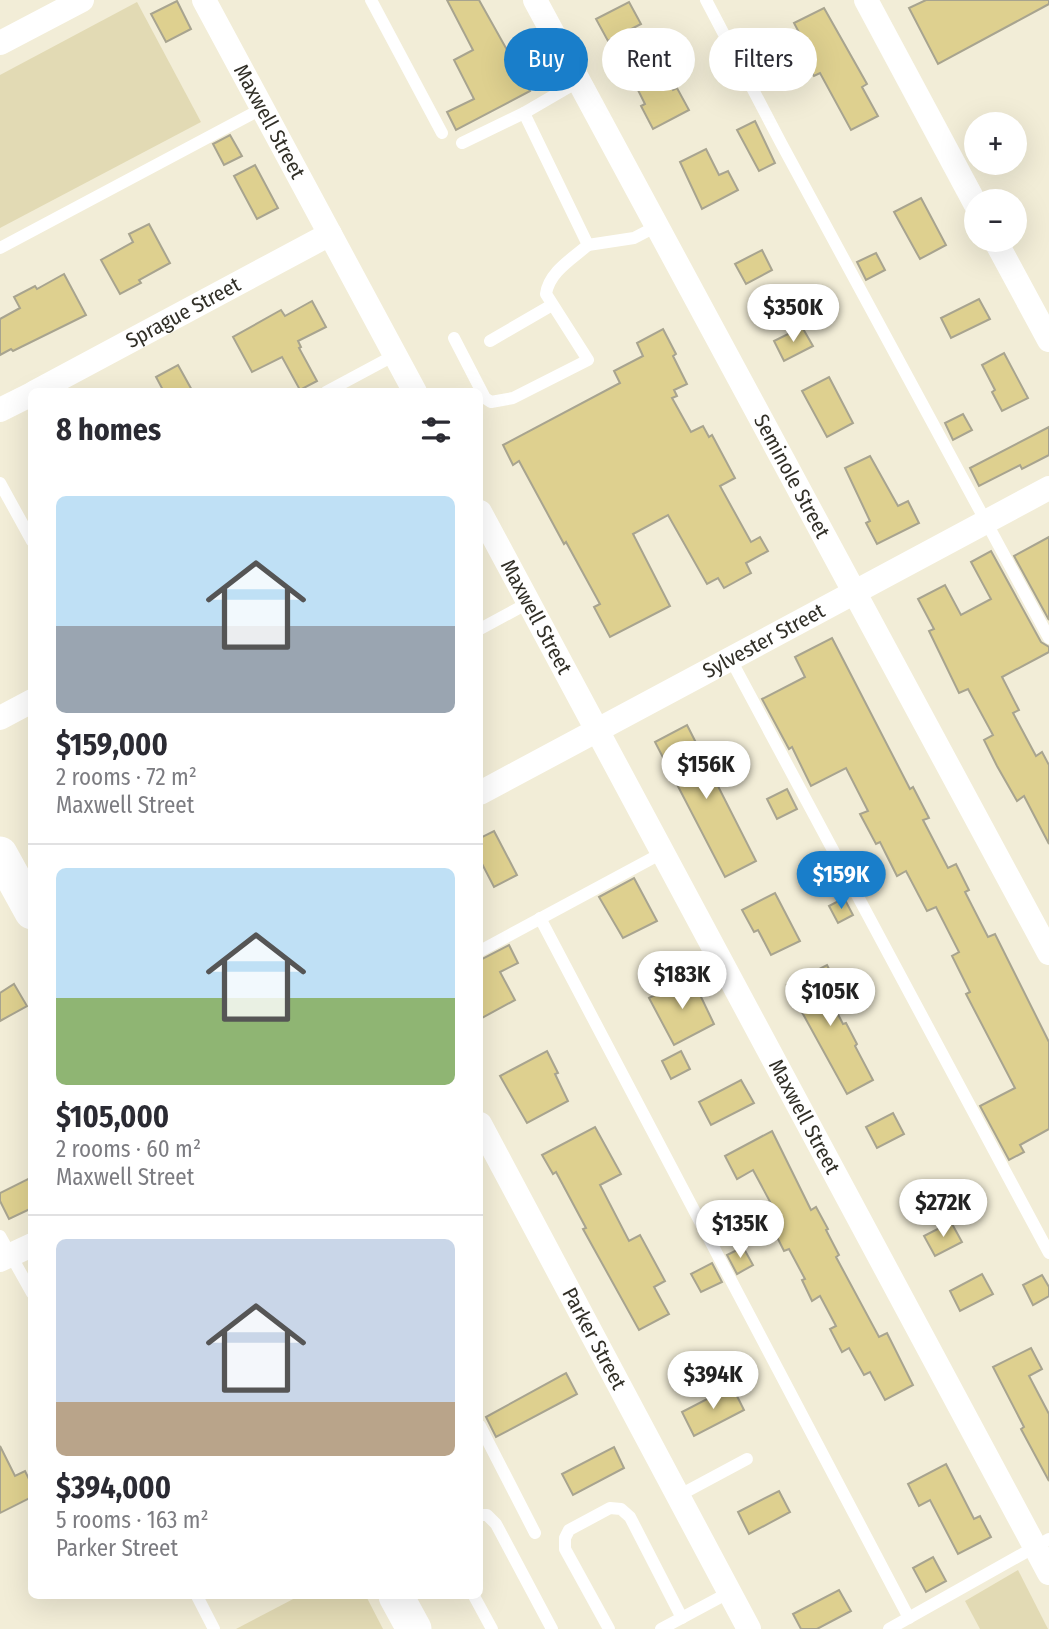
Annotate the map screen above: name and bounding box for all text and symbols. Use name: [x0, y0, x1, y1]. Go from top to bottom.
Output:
chip: Buy: [504, 28, 588, 91]
chip: Rent: [602, 28, 695, 91]
chip: Filters: [709, 28, 817, 91]
street label: Maxwell Street: [228, 60, 311, 183]
map controls: [964, 112, 1027, 252]
button: +: [964, 112, 1027, 175]
button: −: [964, 189, 1027, 252]
street label: Sprague Street: [121, 271, 245, 354]
pin: $350K: [744, 284, 842, 344]
text: $350K: [763, 293, 823, 321]
street label: Seminole Street: [748, 410, 836, 543]
icon: filters: [417, 411, 455, 449]
text: 8 homes: [56, 412, 161, 448]
icon: home: [193, 542, 319, 668]
street label: Maxwell Street: [495, 555, 578, 679]
street label: Sylvester Street: [698, 598, 829, 684]
text: $159,000: [56, 727, 168, 763]
pin: $156K: [657, 742, 755, 801]
text: $156K: [677, 750, 735, 778]
text: 2 rooms · 72 m²: [56, 763, 197, 791]
text: Maxwell Street: [56, 791, 194, 819]
pin: $159K: [792, 852, 890, 911]
text: $159K: [813, 860, 869, 888]
icon: home: [193, 914, 319, 1040]
pin: $183K: [633, 951, 731, 1011]
text: $183K: [654, 960, 710, 988]
pin: $105K: [781, 968, 879, 1028]
text: $105K: [801, 977, 859, 1005]
street label: Maxwell Street: [763, 1055, 846, 1178]
text: $105,000: [56, 1099, 169, 1135]
text: 2 rooms · 60 m²: [56, 1135, 201, 1163]
text: Maxwell Street: [56, 1163, 194, 1191]
pin: $272K: [894, 1180, 992, 1239]
text: $272K: [915, 1188, 971, 1216]
pin: $135K: [691, 1200, 789, 1260]
text: $135K: [712, 1209, 768, 1237]
street label: Parker Street: [557, 1283, 632, 1394]
icon: home: [193, 1285, 319, 1411]
pin: $394K: [664, 1352, 762, 1411]
text: $394K: [683, 1360, 743, 1388]
text: $394,000: [56, 1470, 171, 1506]
text: 5 rooms · 163 m²: [56, 1506, 209, 1534]
text: Parker Street: [56, 1534, 178, 1562]

